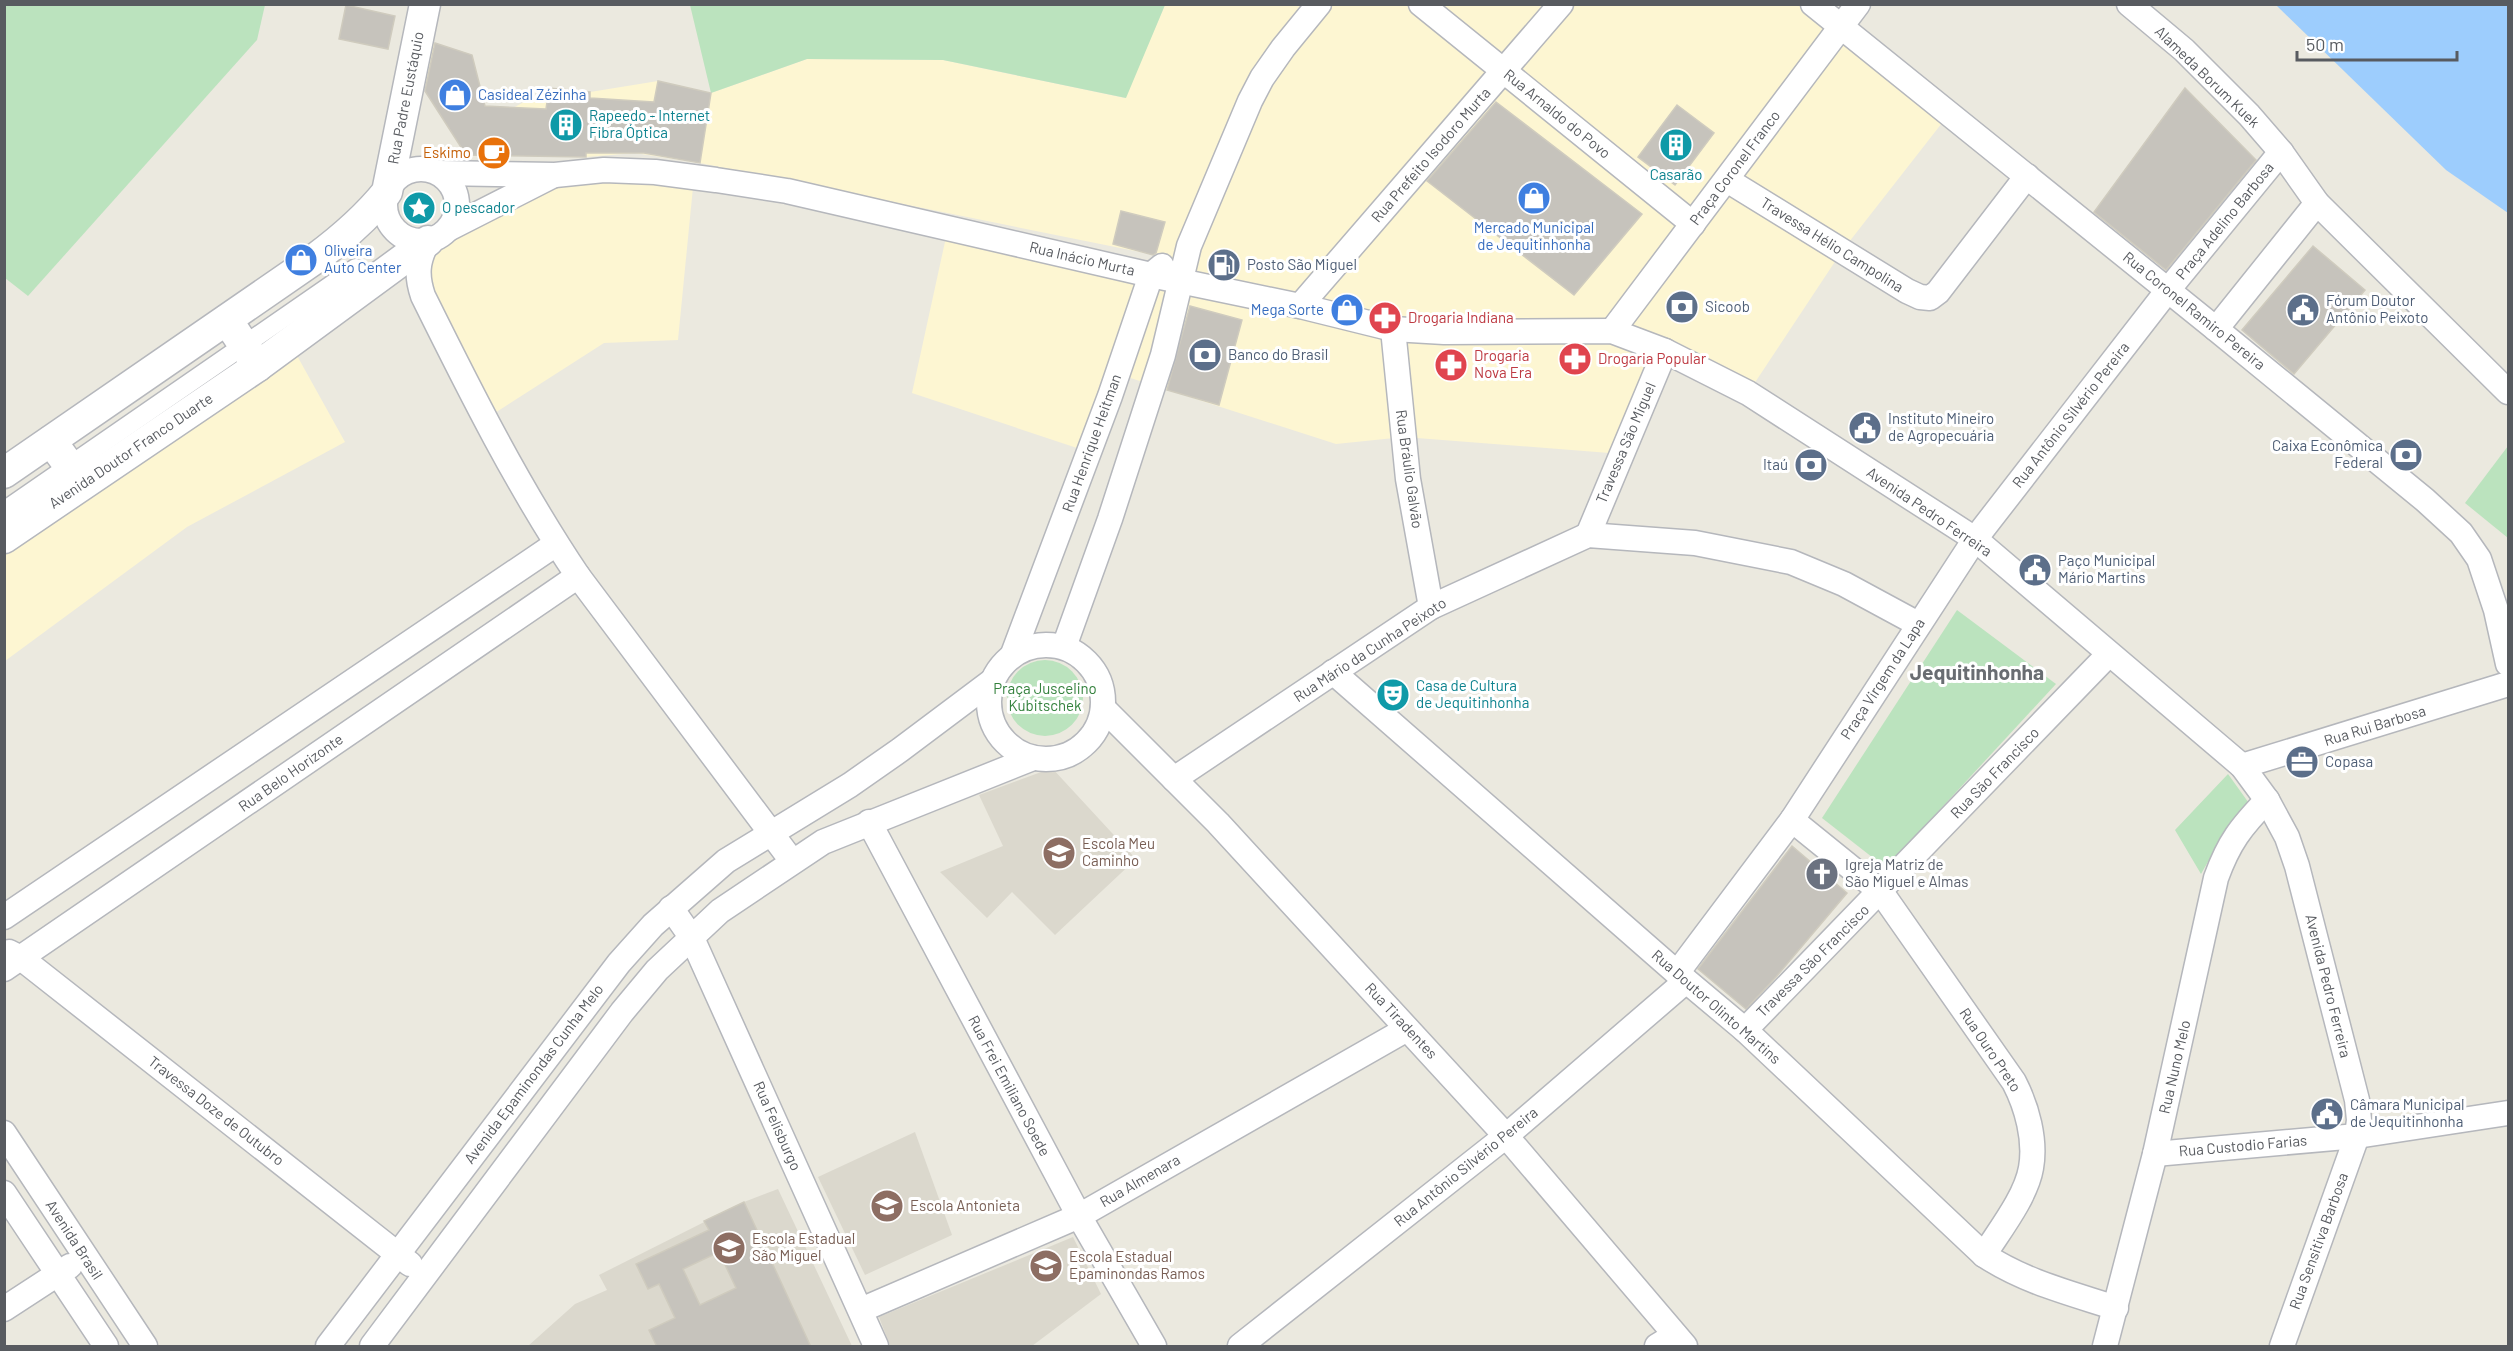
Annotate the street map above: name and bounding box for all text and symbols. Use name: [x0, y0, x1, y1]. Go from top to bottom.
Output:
street label: Alameda Borum Kuek: [2152, 22, 2264, 131]
scale bar: [2297, 24, 2458, 62]
street label: Rua Padre Eustáquio: [383, 30, 427, 166]
text: 50 m: [2306, 33, 2344, 55]
street label: Rua Arnaldo do Povo: [1501, 65, 1615, 162]
shop icon: Casideal Zézinha: [437, 77, 473, 113]
street label: Rua Prefeito Isodoro Murta: [1367, 83, 1494, 225]
place label: Casideal Zézinha: [478, 85, 586, 103]
place label: Rapeedo - Internet Fibra Óptica: [589, 106, 710, 141]
street label: Praça Coronel Franco: [1685, 106, 1783, 228]
building icon: Rapeedo - Internet Fibra Óptica: [548, 107, 584, 143]
building icon: Casarão: [1658, 127, 1694, 163]
cafe icon: Eskimo: [476, 135, 512, 171]
place label: Eskimo: [423, 143, 471, 161]
street label: Praça Adelino Barbosa: [2171, 158, 2277, 283]
place label: Casarão: [1650, 165, 1702, 183]
shop icon: Mercado Municipal de Jequitinhonha: [1516, 180, 1552, 216]
place icon: O pescador: [401, 190, 437, 226]
street label: Travessa Hélio Campolina: [1758, 193, 1907, 296]
place label: O pescador: [442, 198, 515, 216]
place label: Mercado Municipal de Jequitinhonha: [1474, 218, 1594, 253]
street label: Rua Inácio Murta: [1028, 237, 1137, 279]
place label: Oliveira Auto Center: [324, 241, 402, 276]
shop icon: Oliveira Auto Center: [283, 242, 319, 278]
fuel station icon: Posto São Miguel: [1206, 247, 1242, 283]
street label: Rua Coronel Ramiro Pereira: [2120, 247, 2269, 373]
place label: Posto São Miguel: [1247, 255, 1357, 273]
bank icon: Sicoob: [1664, 289, 1700, 325]
place label: Fórum Doutor Antônio Peixoto: [2326, 291, 2428, 326]
shop icon: Mega Sorte: [1329, 292, 1365, 328]
public building icon: Fórum Doutor Antônio Peixoto: [2285, 292, 2321, 328]
place label: Sicoob: [1705, 297, 1750, 315]
place label: Mega Sorte: [1251, 300, 1324, 318]
pharmacy icon: Drogaria Indiana: [1367, 300, 1403, 336]
place label: Drogaria Indiana: [1408, 308, 1514, 326]
bank icon: Banco do Brasil: [1187, 337, 1223, 373]
street label: Rua Antônio Silvério Pereira: [2008, 338, 2133, 491]
pharmacy icon: Drogaria Popular: [1557, 341, 1593, 377]
place label: Banco do Brasil: [1228, 345, 1328, 363]
place label: Drogaria Nova Era: [1474, 346, 1532, 381]
pharmacy icon: Drogaria Nova Era: [1433, 347, 1469, 383]
place label: Drogaria Popular: [1598, 349, 1707, 367]
street label: Rua Henrique Heitman: [1058, 371, 1124, 514]
street label: Travessa São Miguel: [1591, 379, 1659, 506]
street label: Avenida Doutor Franco Duarte: [45, 389, 216, 512]
street label: Rua Bráulio Galvão: [1393, 408, 1427, 529]
place label: Instituto Mineiro de Agropecuária: [1888, 409, 1994, 444]
public building icon: Instituto Mineiro de Agropecuária: [1847, 410, 1883, 446]
place label: Caixa Econômica Federal: [2272, 436, 2383, 471]
bank icon: Caixa Econômica Federal: [2388, 437, 2424, 473]
bank icon: Itaú: [1793, 447, 1829, 483]
place label: Itaú: [1763, 455, 1788, 473]
street label: Avenida Pedro Ferreira: [1863, 463, 1996, 560]
place label: Paço Municipal Mário Martins: [2058, 551, 2155, 586]
public building icon: Paço Municipal Mário Martins: [2017, 552, 2053, 588]
street label: Rua Mário da Cunha Peixoto: [1290, 593, 1449, 705]
street label: Praça Virgem da Lapa: [1836, 615, 1928, 742]
district label: Jequitinhonha: [1910, 659, 2044, 684]
place label: Casa de Cultura de Jequitinhonha: [1416, 676, 1529, 711]
theatre icon: Casa de Cultura de Jequitinhonha: [1375, 677, 1411, 713]
park label: Praça Juscelino Kubitschek: [993, 679, 1097, 714]
street label: Rua Rui Barbosa: [2322, 701, 2428, 749]
street label: Rua São Francisco: [1946, 723, 2042, 822]
street label: Rua Belo Horizonte: [235, 729, 346, 815]
office icon: Copasa: [2284, 744, 2320, 780]
place label: Copasa: [2325, 752, 2373, 770]
place label: Escola Meu Caminho: [1082, 834, 1155, 869]
school or university icon: Escola Meu Caminho: [1041, 835, 1077, 871]
place label: Igreja Matriz de São Miguel e Almas: [1845, 855, 1968, 890]
church icon: Igreja Matriz de São Miguel e Almas: [1804, 856, 1840, 892]
street label: Travessa São Francisco: [1752, 900, 1872, 1020]
street label: Avenida Pedro Ferreira: [2302, 912, 2356, 1059]
street label: Rua Doutor Olinto Martins: [1648, 945, 1785, 1067]
street label: Rua Tiradentes: [1362, 978, 1442, 1062]
street label: Avenida Epaminondas Cunha Melo: [460, 980, 607, 1167]
street label: Rua Ouro Preto: [1956, 1004, 2026, 1095]
street label: Rua Frei Emiliano Soede: [965, 1012, 1055, 1159]
street label: Rua Nuno Melo: [2155, 1018, 2194, 1115]
street label: Travessa Doze de Outubro: [145, 1052, 288, 1169]
street label: Rua Felisburgo: [750, 1078, 806, 1173]
place label: Câmara Municipal de Jequitinhonha: [2350, 1095, 2465, 1130]
public building icon: Câmara Municipal de Jequitinhonha: [2309, 1096, 2345, 1132]
street label: Rua Antônio Silvério Pereira: [1390, 1103, 1541, 1230]
street label: Rua Custodio Farias: [2178, 1130, 2308, 1160]
street label: Rua Almenara: [1096, 1150, 1183, 1210]
street label: Rua Sensitiva Barbosa: [2285, 1170, 2351, 1312]
school or university icon: Escola Antonieta: [869, 1188, 905, 1224]
street label: Avenida Brasil: [42, 1196, 107, 1283]
place label: Escola Antonieta: [910, 1196, 1020, 1214]
place label: Escola Estadual São Miguel: [752, 1229, 855, 1264]
school or university icon: Escola Estadual São Miguel: [711, 1230, 747, 1266]
place label: Escola Estadual Epaminondas Ramos: [1069, 1247, 1205, 1282]
school or university icon: Escola Estadual Epaminondas Ramos: [1028, 1248, 1064, 1284]

